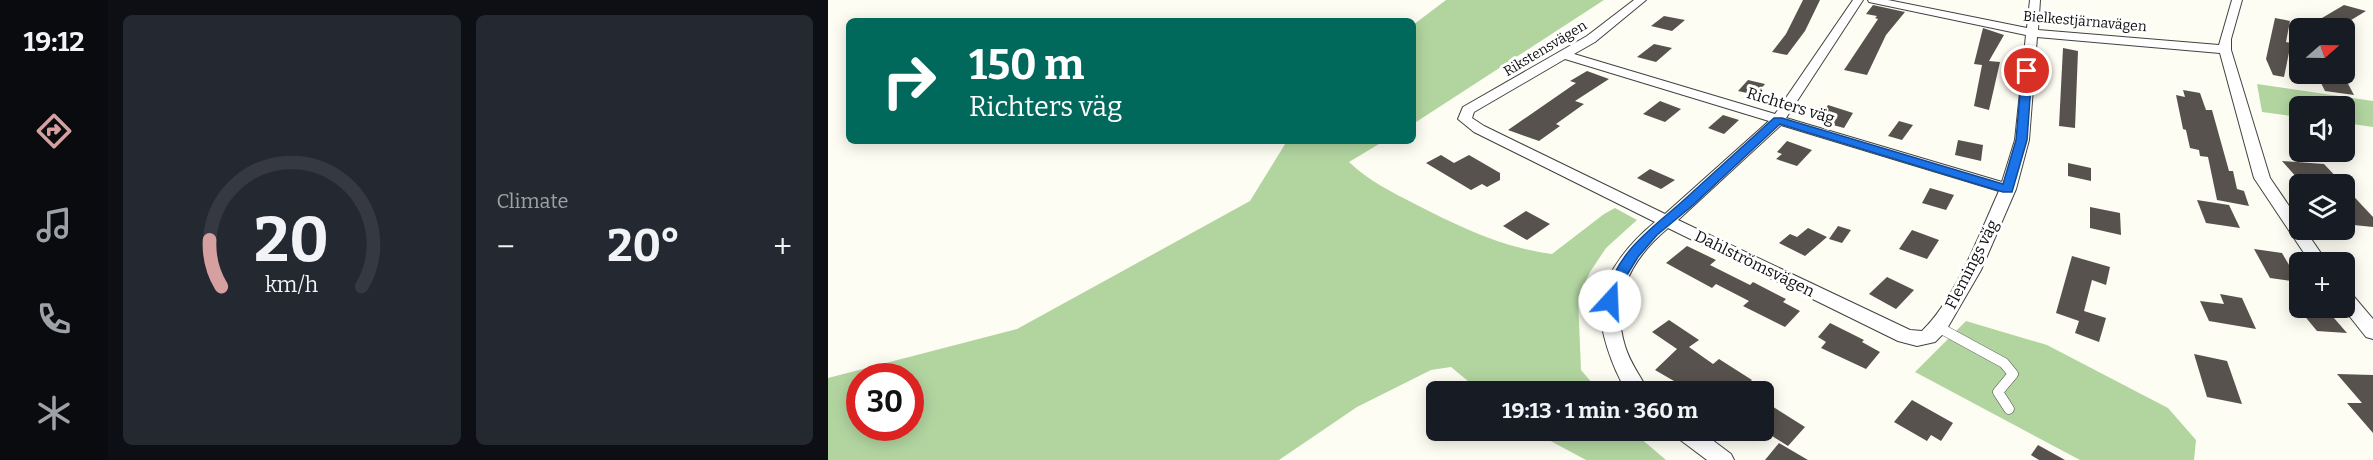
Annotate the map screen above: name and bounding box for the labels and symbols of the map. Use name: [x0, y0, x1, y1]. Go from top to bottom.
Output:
street label: Bielkestjärnavägen: [2022, 8, 2148, 35]
street label: Rikstensvägen: [1501, 17, 1590, 80]
north arrow: [2289, 18, 2355, 84]
pin: [2001, 45, 2052, 96]
street label: Richters väg: [1745, 83, 1837, 128]
street label: Flemings väg: [1941, 216, 2002, 312]
street label: Dahlströmsvägen: [1692, 226, 1818, 301]
position arrow: [1578, 269, 1642, 333]
speed limit sign: 30: [846, 363, 924, 441]

